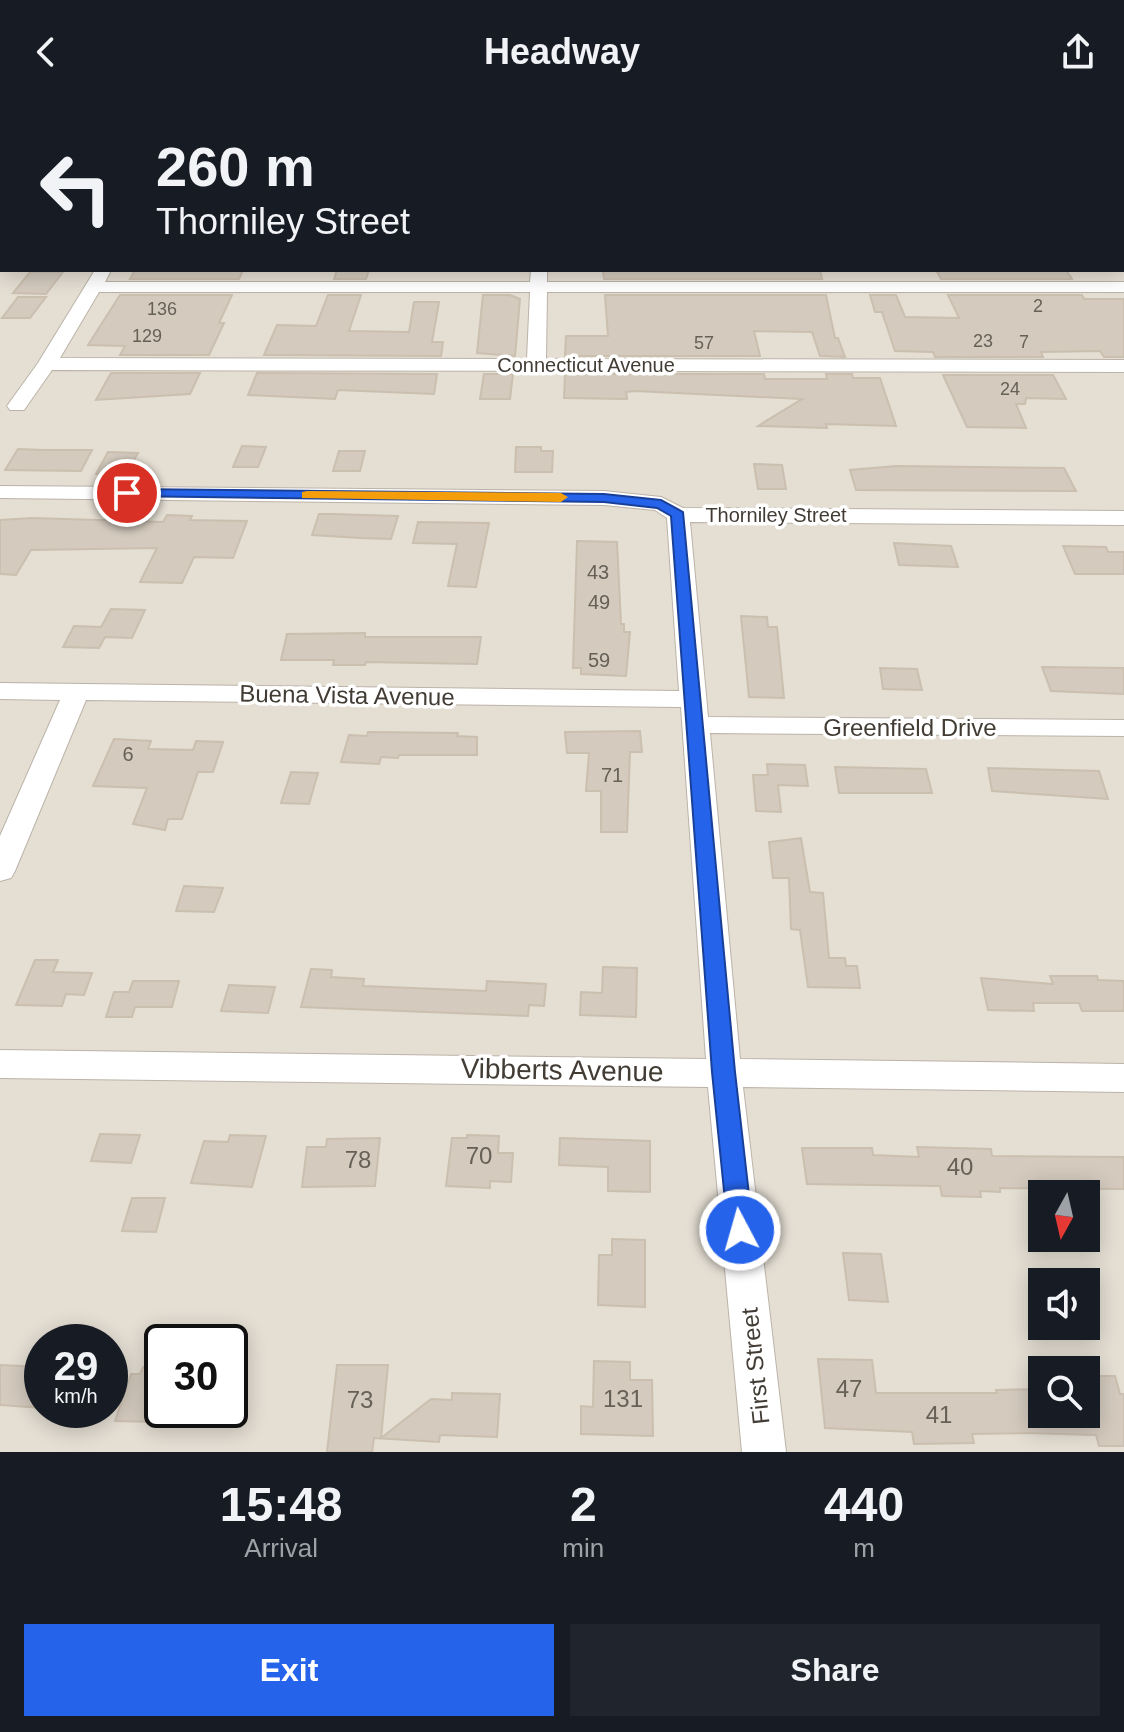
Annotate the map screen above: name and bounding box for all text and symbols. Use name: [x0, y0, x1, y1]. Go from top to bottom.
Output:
icon: back: [24, 30, 68, 74]
icon: share: [1056, 30, 1100, 74]
text: Headway: [484, 31, 640, 72]
text: 260 m: [156, 135, 315, 198]
icon: left: [24, 136, 128, 240]
text: Thorniley Street: [156, 201, 410, 242]
house number: 2: [1033, 296, 1043, 316]
house number: 136: [147, 299, 177, 319]
house number: 129: [132, 326, 162, 346]
house number: 23: [973, 331, 993, 351]
house number: 7: [1019, 332, 1029, 352]
house number: 57: [694, 333, 714, 353]
street label: Connecticut Avenue: [497, 354, 675, 376]
house number: 24: [1000, 379, 1020, 399]
pin: [93, 459, 161, 527]
icon: arrive: [105, 471, 149, 515]
street label: Thorniley Street: [705, 504, 847, 526]
house number: 43: [587, 561, 609, 583]
house number: 49: [588, 591, 610, 613]
house number: 59: [588, 649, 610, 671]
street label: Buena Vista Avenue: [239, 680, 455, 710]
street label: Greenfield Drive: [823, 714, 997, 741]
house number: 6: [122, 743, 134, 765]
house number: 71: [601, 764, 623, 786]
street label: Vibberts Avenue: [460, 1053, 664, 1087]
house number: 70: [466, 1142, 492, 1169]
house number: 78: [345, 1146, 371, 1173]
house number: 40: [947, 1153, 973, 1180]
north arrow: [1028, 1180, 1100, 1252]
map controls: [1028, 1180, 1100, 1428]
position arrow: [698, 1188, 782, 1272]
button: sound: [1028, 1268, 1100, 1340]
street label: First Street: [735, 1306, 775, 1426]
speed limit sign: 30: [144, 1324, 248, 1428]
text: 29: [54, 1344, 98, 1388]
button: search: [1028, 1356, 1100, 1428]
house number: 47: [836, 1375, 862, 1402]
text: km/h: [54, 1385, 98, 1407]
house number: 131: [603, 1385, 643, 1412]
house number: 73: [347, 1386, 373, 1413]
house number: 41: [926, 1401, 952, 1428]
text: 15:48: [220, 1478, 343, 1531]
text: 2: [570, 1478, 597, 1531]
text: 440: [824, 1478, 904, 1531]
text: Arrival: [244, 1533, 318, 1563]
text: min: [562, 1533, 604, 1563]
text: m: [853, 1533, 875, 1563]
button: Exit: [24, 1624, 554, 1716]
button: Share: [570, 1624, 1100, 1716]

